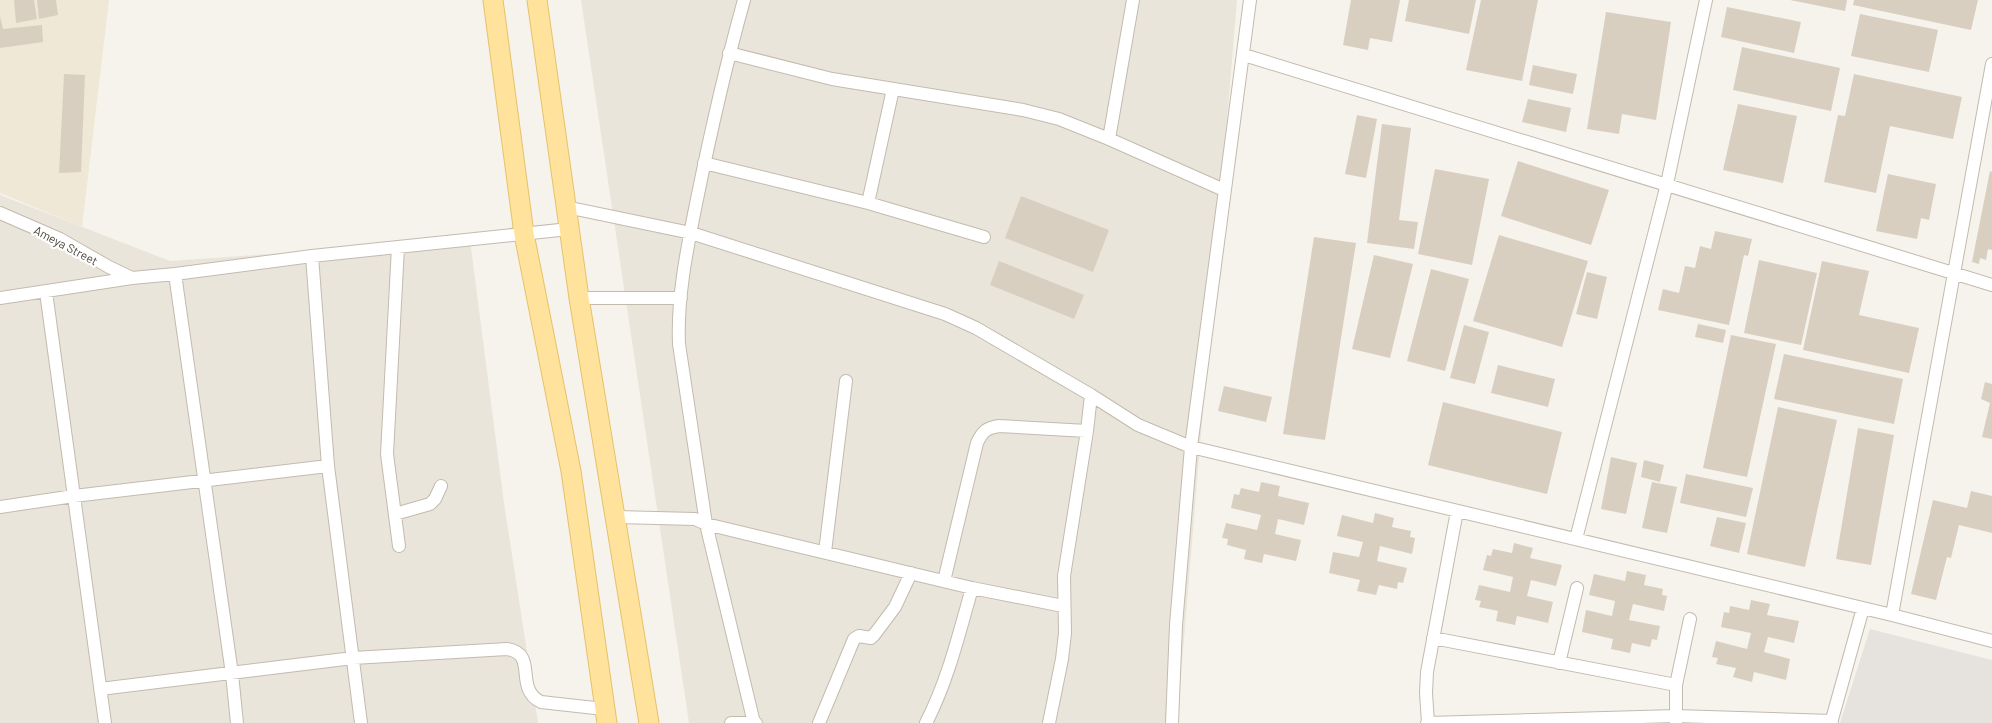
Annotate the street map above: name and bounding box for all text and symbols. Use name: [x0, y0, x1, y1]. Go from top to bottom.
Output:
street label: Ameya Street: [32, 222, 100, 268]

